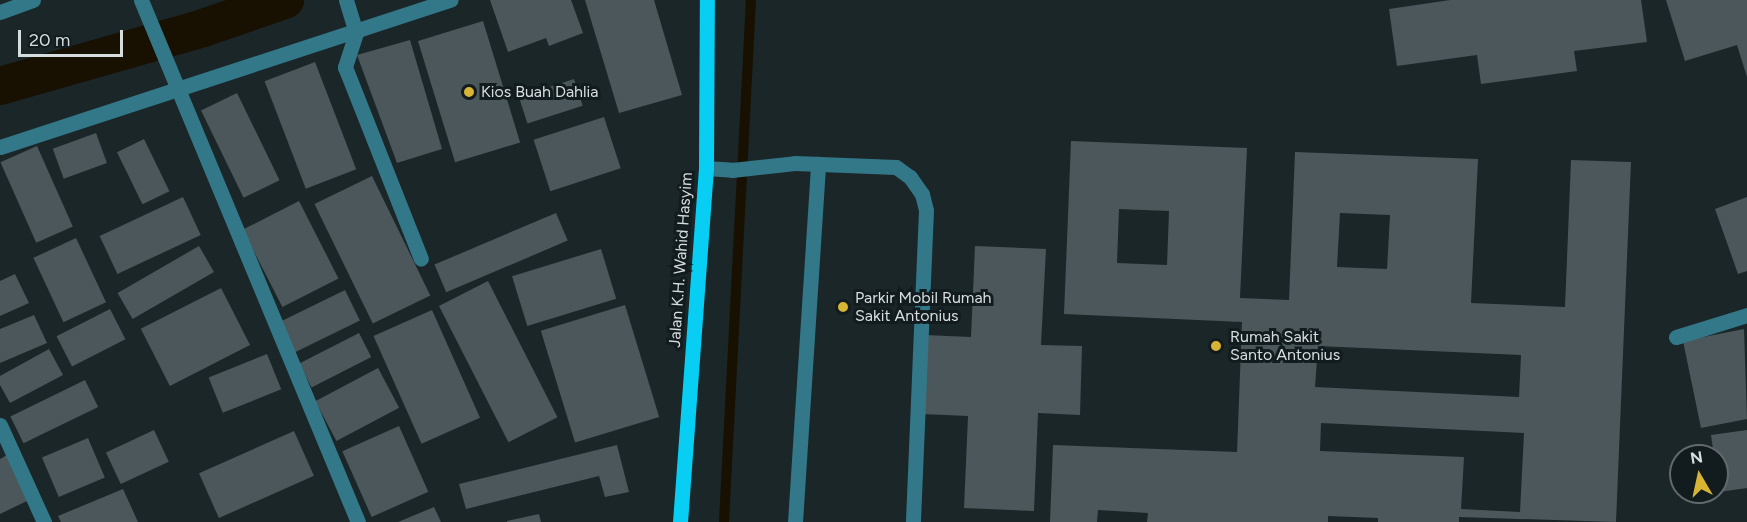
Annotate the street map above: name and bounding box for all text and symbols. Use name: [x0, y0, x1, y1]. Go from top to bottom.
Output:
scale bar: [21, 18, 126, 56]
text: 20 m: [29, 29, 70, 51]
place label: Kios Buah Dahlia: [481, 82, 598, 102]
marker: Kios Buah Dahlia: [462, 85, 476, 99]
street label: Jalan K.H. Wahid Hasyim: [665, 172, 697, 348]
place label: Parkir Mobil Rumah Sakit Antonius: [855, 288, 992, 326]
marker: Parkir Mobil Rumah Sakit Antonius: [836, 300, 850, 314]
place label: Rumah Sakit Santo Antonius: [1230, 327, 1340, 365]
marker: Rumah Sakit Santo Antonius: [1207, 337, 1225, 355]
north arrow: [1669, 444, 1729, 504]
text: N: [1689, 447, 1704, 468]

